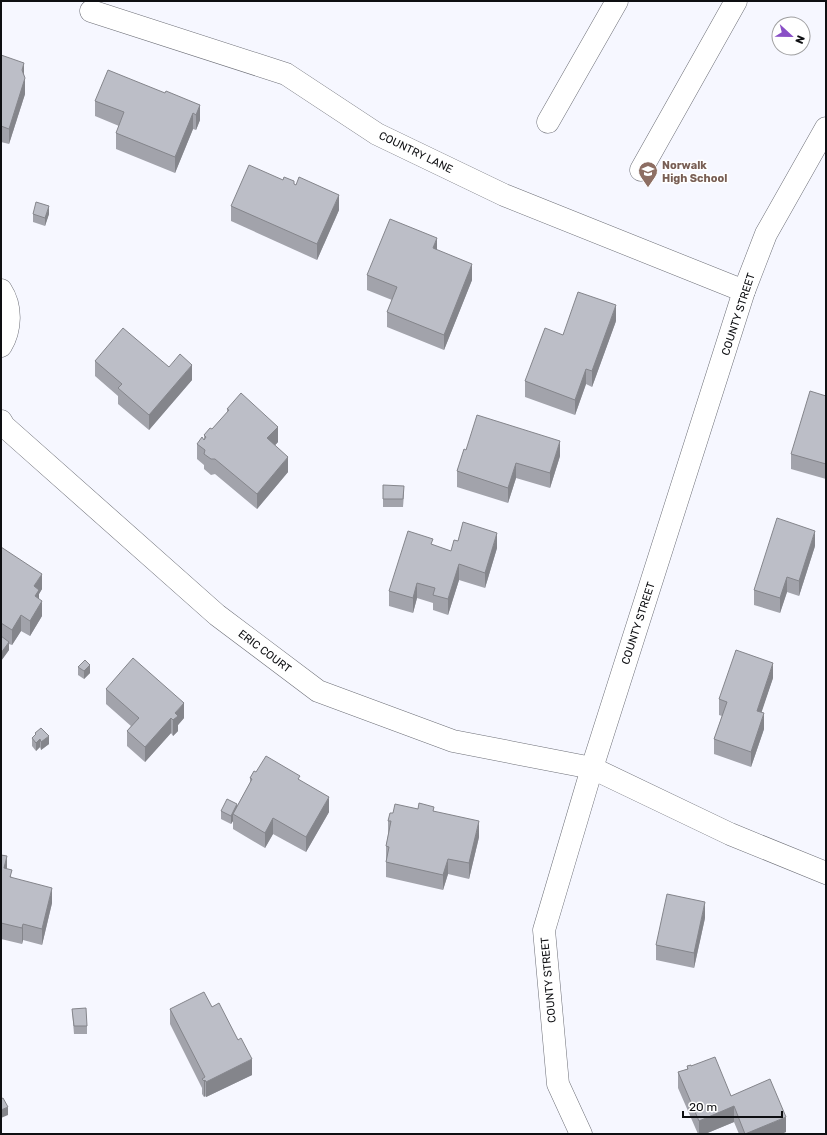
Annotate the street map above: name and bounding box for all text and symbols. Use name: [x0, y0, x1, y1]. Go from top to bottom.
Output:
north arrow: [771, 16, 811, 56]
text: N: [792, 33, 807, 46]
street label: COUNTRY LANE: [377, 129, 455, 176]
place label: Norwalk High School: [662, 159, 727, 185]
school or university icon: Norwalk High School: [637, 160, 659, 188]
street label: COUNTY STREET: [719, 271, 758, 357]
street label: COUNTY STREET: [619, 580, 658, 666]
street label: ERIC COURT: [236, 627, 294, 676]
street label: COUNTY STREET: [538, 936, 559, 1023]
scale bar: [683, 1093, 782, 1119]
text: 20 m: [689, 1100, 717, 1114]

